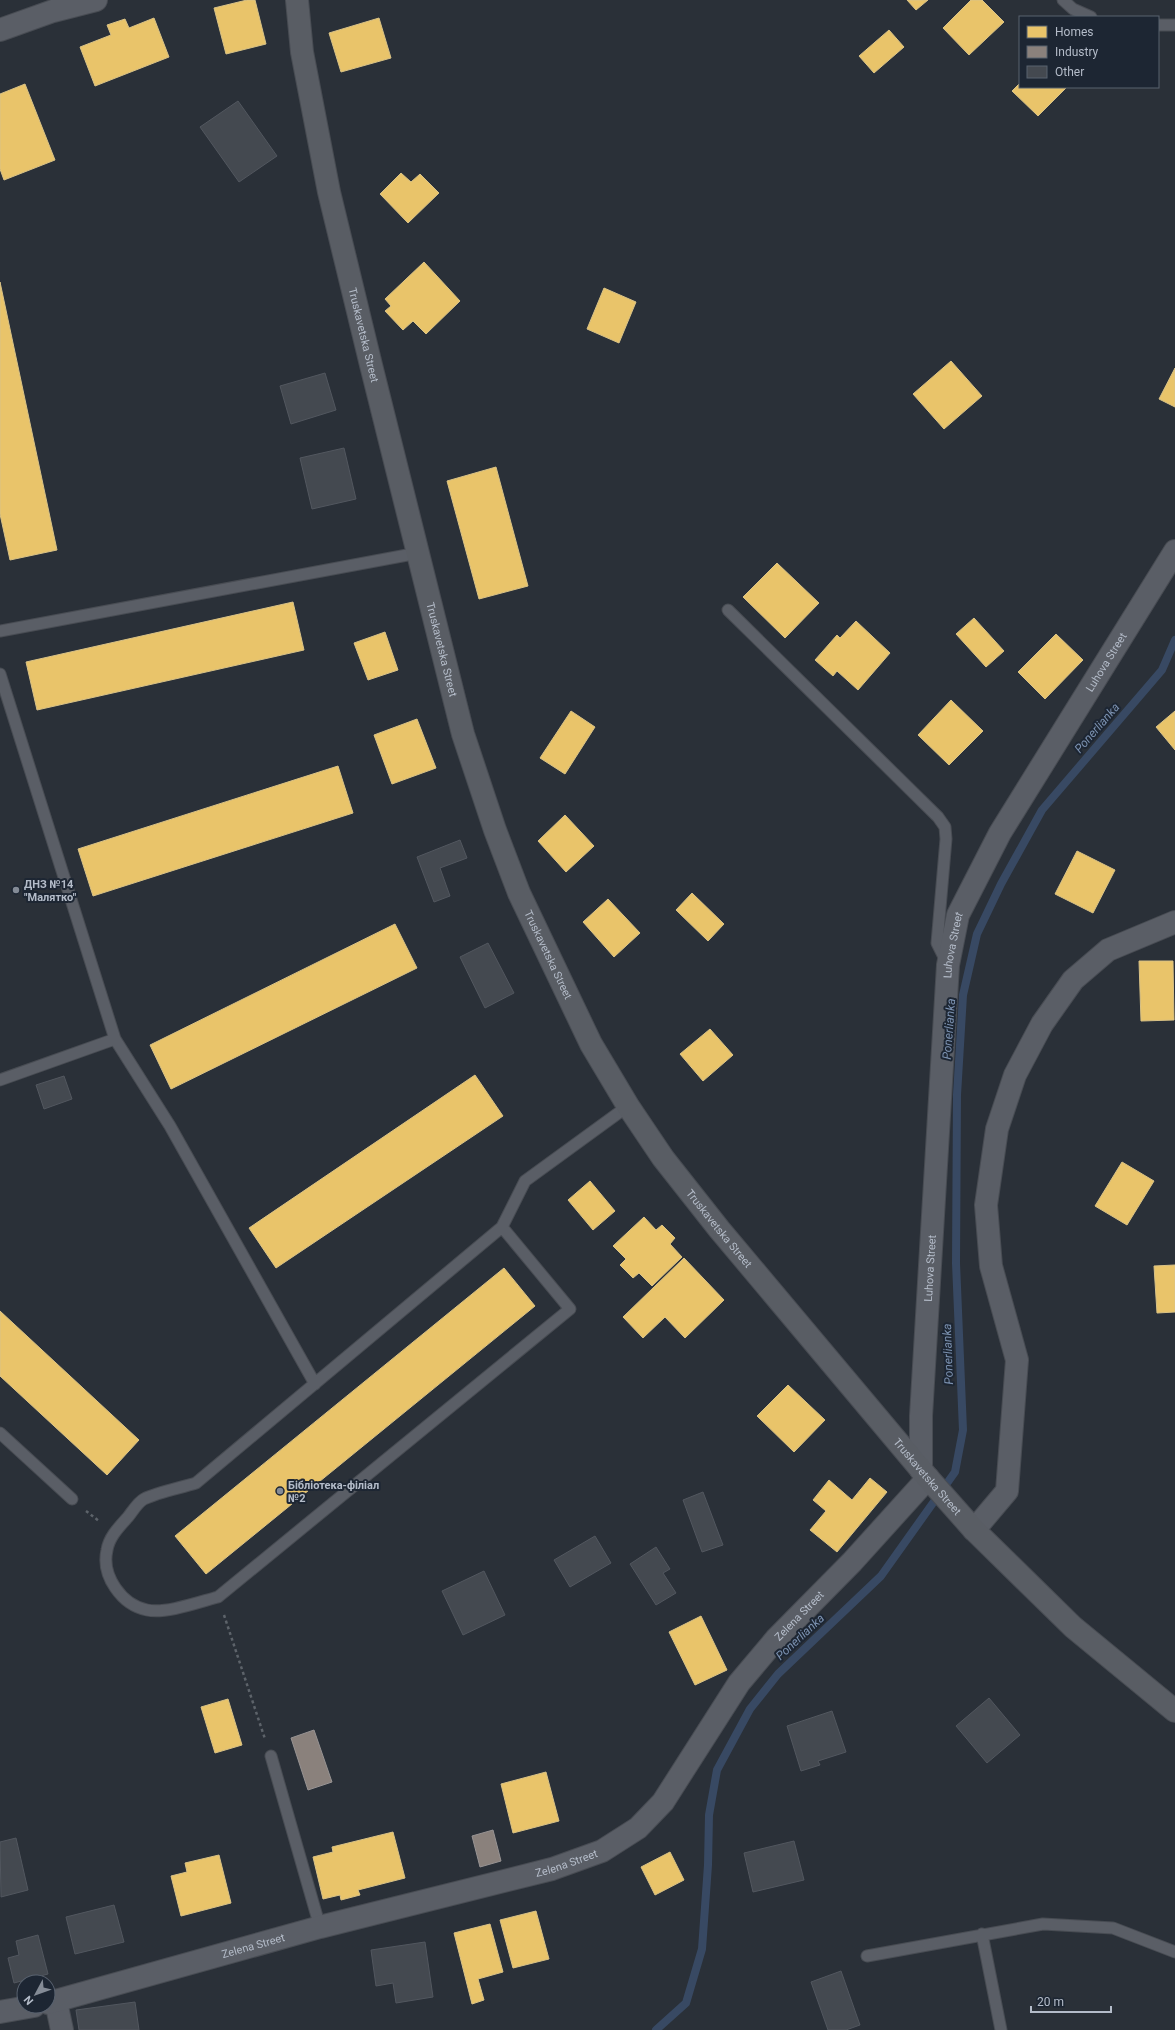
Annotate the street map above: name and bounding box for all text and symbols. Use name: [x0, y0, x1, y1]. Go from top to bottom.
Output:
legend: [1019, 16, 1159, 88]
text: Homes: [1055, 25, 1093, 39]
text: Industry: [1055, 45, 1099, 59]
text: Other: [1055, 65, 1084, 79]
street label: Truskavetska Street: [345, 287, 381, 384]
street label: Truskavetska Street: [423, 601, 460, 699]
street label: Luhova Street: [1083, 630, 1130, 694]
water label: Ponerlianka: [1072, 700, 1122, 756]
place label: ДНЗ №14 "Малятко": [24, 878, 77, 904]
marker: ДНЗ №14 "Малятко": [11, 885, 21, 895]
street label: Truskavetska Street: [521, 908, 575, 1002]
street label: Luhova Street: [941, 909, 966, 979]
water label: Ponerlianka: [940, 998, 958, 1060]
street label: Truskavetska Street: [683, 1187, 755, 1271]
street label: Luhova Street: [922, 1234, 939, 1302]
water label: Ponerlianka: [940, 1323, 956, 1385]
street label: Truskavetska Street: [891, 1436, 964, 1518]
place label: Бібліотека-філіал №2: [288, 1479, 379, 1505]
marker: Бібліотека-філіал №2: [275, 1486, 285, 1496]
street label: Zelena Street: [772, 1588, 827, 1644]
water label: Ponerlianka: [773, 1611, 827, 1663]
street label: Zelena Street: [534, 1847, 600, 1880]
street label: Zelena Street: [220, 1931, 287, 1961]
north arrow: [16, 1974, 56, 2014]
scale bar: [1031, 1988, 1111, 2014]
text: N: [21, 1993, 36, 2007]
text: 20 m: [1037, 1995, 1064, 2009]

